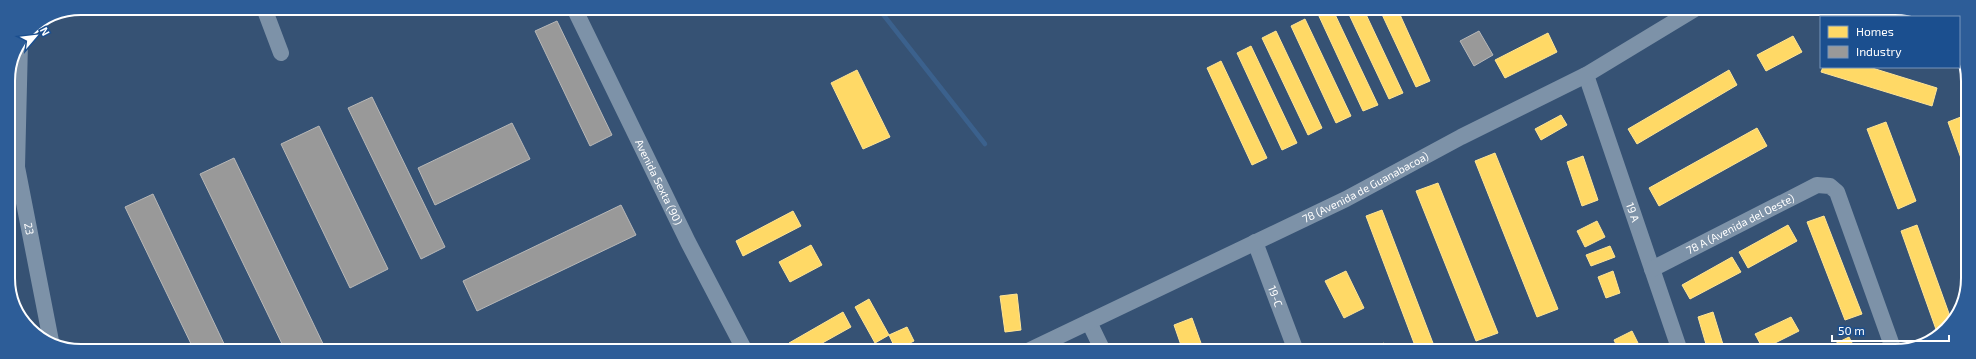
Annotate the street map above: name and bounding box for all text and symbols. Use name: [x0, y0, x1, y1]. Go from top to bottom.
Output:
north arrow: [16, 16, 56, 56]
legend: [1820, 16, 1960, 68]
text: Homes: [1856, 24, 1894, 38]
text: N: [38, 25, 53, 38]
text: Industry: [1856, 44, 1902, 58]
street label: Avenida Sexta (90): [633, 137, 686, 227]
street label: 78 (Avenida de Guanabacoa): [1300, 149, 1431, 225]
street label: 78 A (Avenida del Oeste): [1684, 191, 1796, 257]
street label: 19 A: [1624, 201, 1643, 224]
street label: 23: [22, 221, 37, 236]
street label: 19-C: [1266, 284, 1286, 309]
scale bar: [1832, 317, 1949, 343]
text: 50 m: [1838, 323, 1865, 337]

